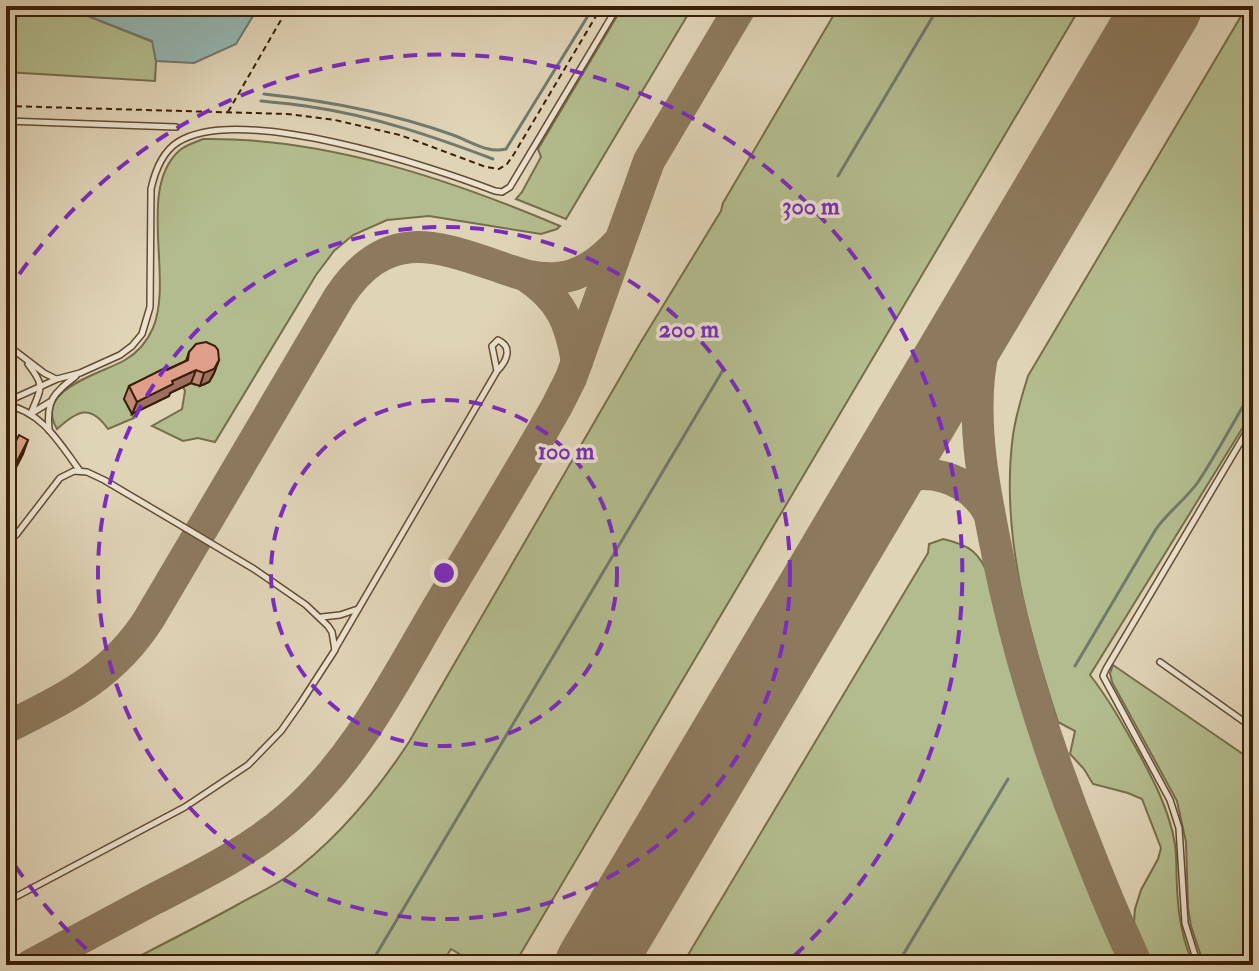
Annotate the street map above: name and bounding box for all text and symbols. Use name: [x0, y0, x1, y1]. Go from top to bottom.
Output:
text: 300 m: [782, 191, 840, 222]
text: 200 m: [659, 314, 720, 345]
text: 100 m: [538, 436, 595, 467]
centre of rings: [430, 559, 458, 587]

